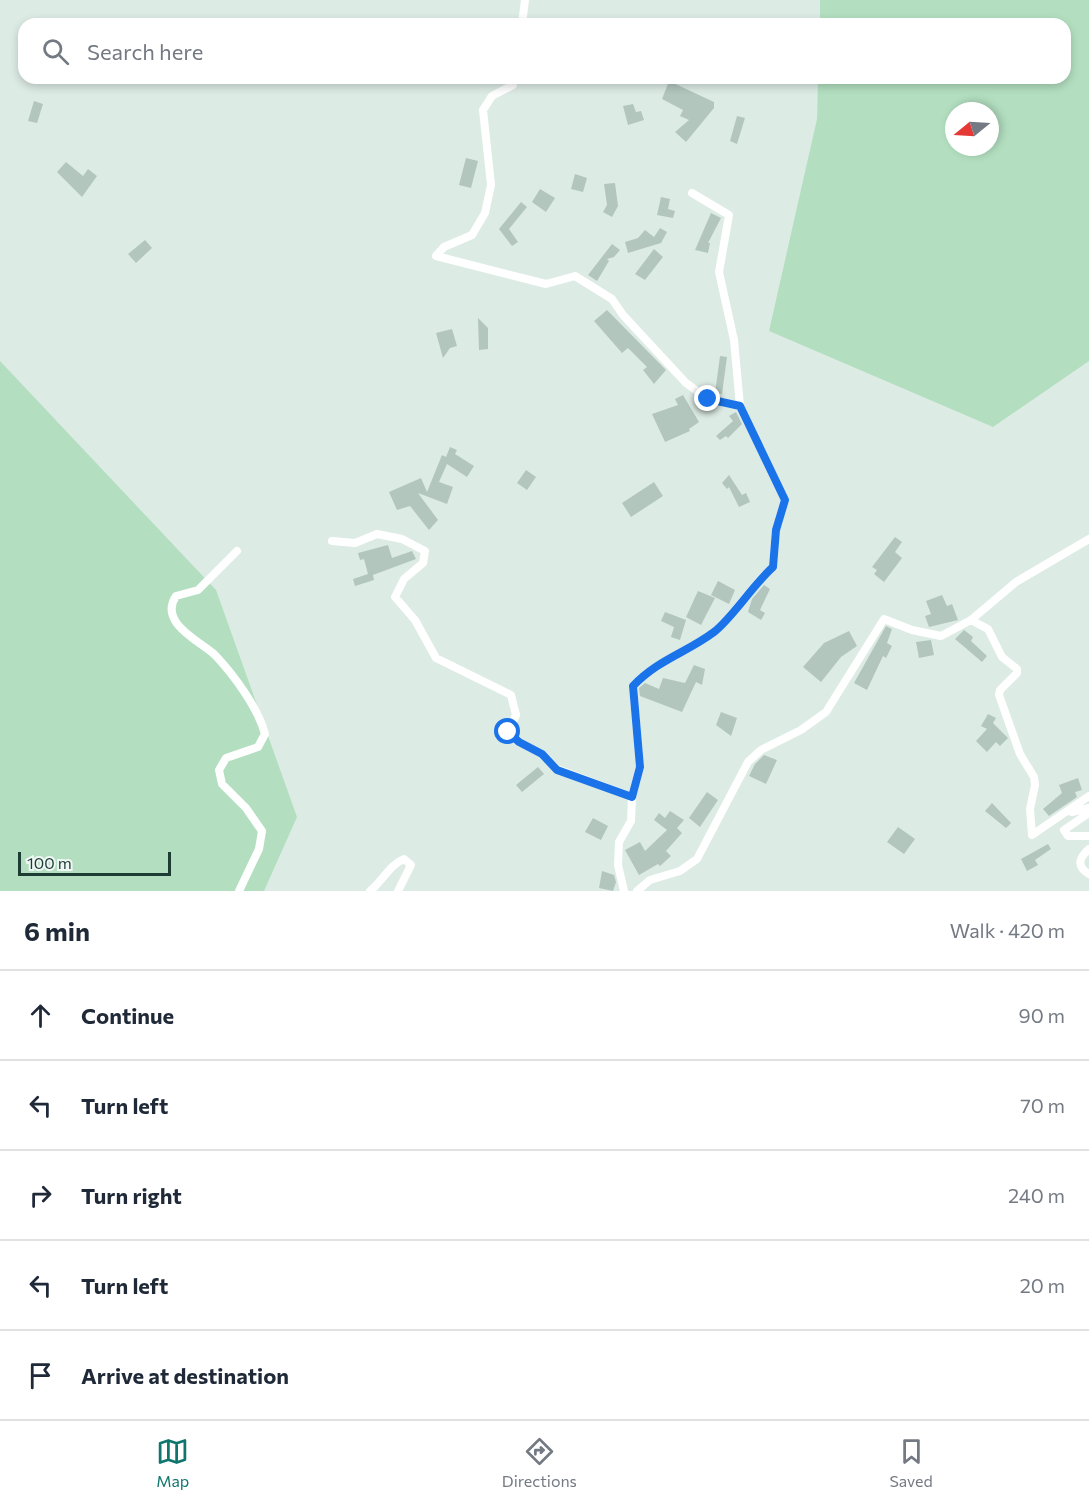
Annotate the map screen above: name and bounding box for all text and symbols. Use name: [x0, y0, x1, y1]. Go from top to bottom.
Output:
search box: [18, 18, 1071, 84]
icon: search: [39, 35, 72, 68]
text: Search here: [87, 38, 203, 65]
north arrow: [945, 102, 999, 156]
route end: [694, 385, 720, 411]
route start: [494, 718, 520, 744]
scale bar: [18, 849, 171, 876]
text: 100 m: [27, 853, 72, 872]
text: 6 min: [24, 915, 90, 946]
text: Walk · 420 m: [950, 918, 1065, 942]
icon: ahead: [24, 999, 57, 1032]
text: Continue: [81, 1002, 174, 1029]
text: 90 m: [1019, 1003, 1065, 1027]
icon: left: [24, 1089, 57, 1122]
text: Turn left: [81, 1092, 168, 1119]
text: 70 m: [1020, 1093, 1065, 1117]
icon: right: [24, 1179, 57, 1212]
text: Turn right: [81, 1182, 182, 1209]
text: 240 m: [1008, 1183, 1065, 1207]
icon: left: [24, 1269, 57, 1302]
text: Turn left: [81, 1272, 168, 1299]
text: 20 m: [1020, 1273, 1065, 1297]
icon: arrive: [24, 1359, 57, 1392]
text: Arrive at destination: [81, 1362, 289, 1389]
tab: Map: [156, 1435, 189, 1490]
tab: Directions: [502, 1435, 577, 1490]
tab: Saved: [889, 1435, 933, 1490]

